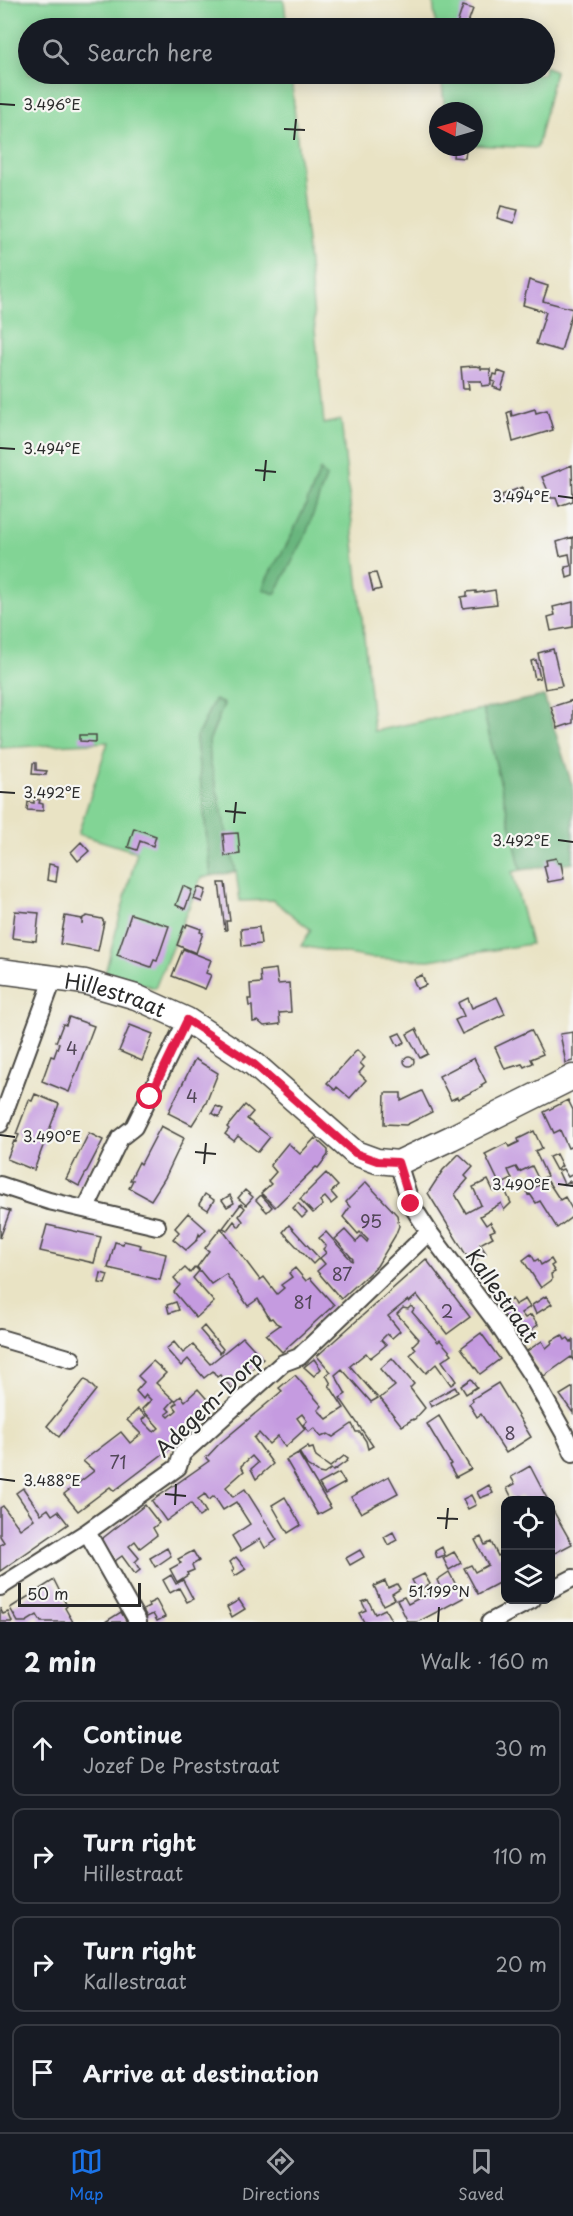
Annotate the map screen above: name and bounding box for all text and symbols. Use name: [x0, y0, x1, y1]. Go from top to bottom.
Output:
search box: [18, 18, 555, 84]
icon: search: [39, 35, 72, 68]
text: Search here: [87, 35, 213, 68]
text: 3.496°E: [23, 92, 81, 115]
north arrow: [429, 102, 483, 156]
text: 3.494°E: [23, 436, 81, 459]
text: 3.494°E: [492, 484, 550, 507]
text: 3.492°E: [23, 780, 81, 803]
text: 3.492°E: [492, 828, 550, 851]
street label: Hillestraat: [63, 964, 172, 1025]
house number: 4: [66, 1034, 78, 1061]
house number: 4: [186, 1082, 198, 1109]
route start: [136, 1083, 162, 1109]
text: 3.490°E: [23, 1124, 81, 1147]
text: 3.490°E: [492, 1172, 550, 1195]
route end: [397, 1190, 423, 1216]
house number: 95: [360, 1207, 382, 1234]
street label: Kallestraat: [459, 1241, 547, 1349]
house number: 87: [332, 1260, 352, 1287]
house number: 81: [293, 1288, 313, 1315]
house number: 2: [441, 1297, 453, 1324]
street label: Adegem-Dorp: [146, 1343, 270, 1463]
house number: 8: [504, 1419, 516, 1446]
house number: 71: [110, 1448, 126, 1475]
text: 3.488°E: [23, 1468, 81, 1491]
map controls: [501, 1496, 555, 1604]
button: locate: [501, 1496, 555, 1550]
button: layers: [501, 1550, 555, 1604]
text: 51.199°N: [408, 1579, 470, 1602]
scale bar: [18, 1580, 141, 1608]
text: 50 m: [27, 1581, 68, 1605]
text: 2 min: [24, 1642, 97, 1681]
text: Walk · 160 m: [421, 1646, 549, 1676]
text: Continue: [83, 1717, 182, 1750]
icon: ahead: [26, 1732, 59, 1765]
text: 30 m: [494, 1733, 547, 1763]
text: Jozef De Preststraat: [83, 1750, 280, 1780]
text: Turn right: [83, 1825, 196, 1858]
icon: right: [26, 1840, 59, 1873]
text: 110 m: [493, 1841, 547, 1871]
text: Hillestraat: [83, 1858, 183, 1888]
text: Turn right: [83, 1933, 196, 1966]
icon: right: [26, 1948, 59, 1981]
text: 20 m: [495, 1949, 547, 1979]
text: Kallestraat: [83, 1966, 187, 1996]
icon: arrive: [26, 2056, 59, 2089]
text: Arrive at destination: [83, 2056, 319, 2089]
tab: Map: [69, 2145, 103, 2205]
tab: Directions: [242, 2145, 320, 2205]
tab: Saved: [458, 2145, 504, 2205]

